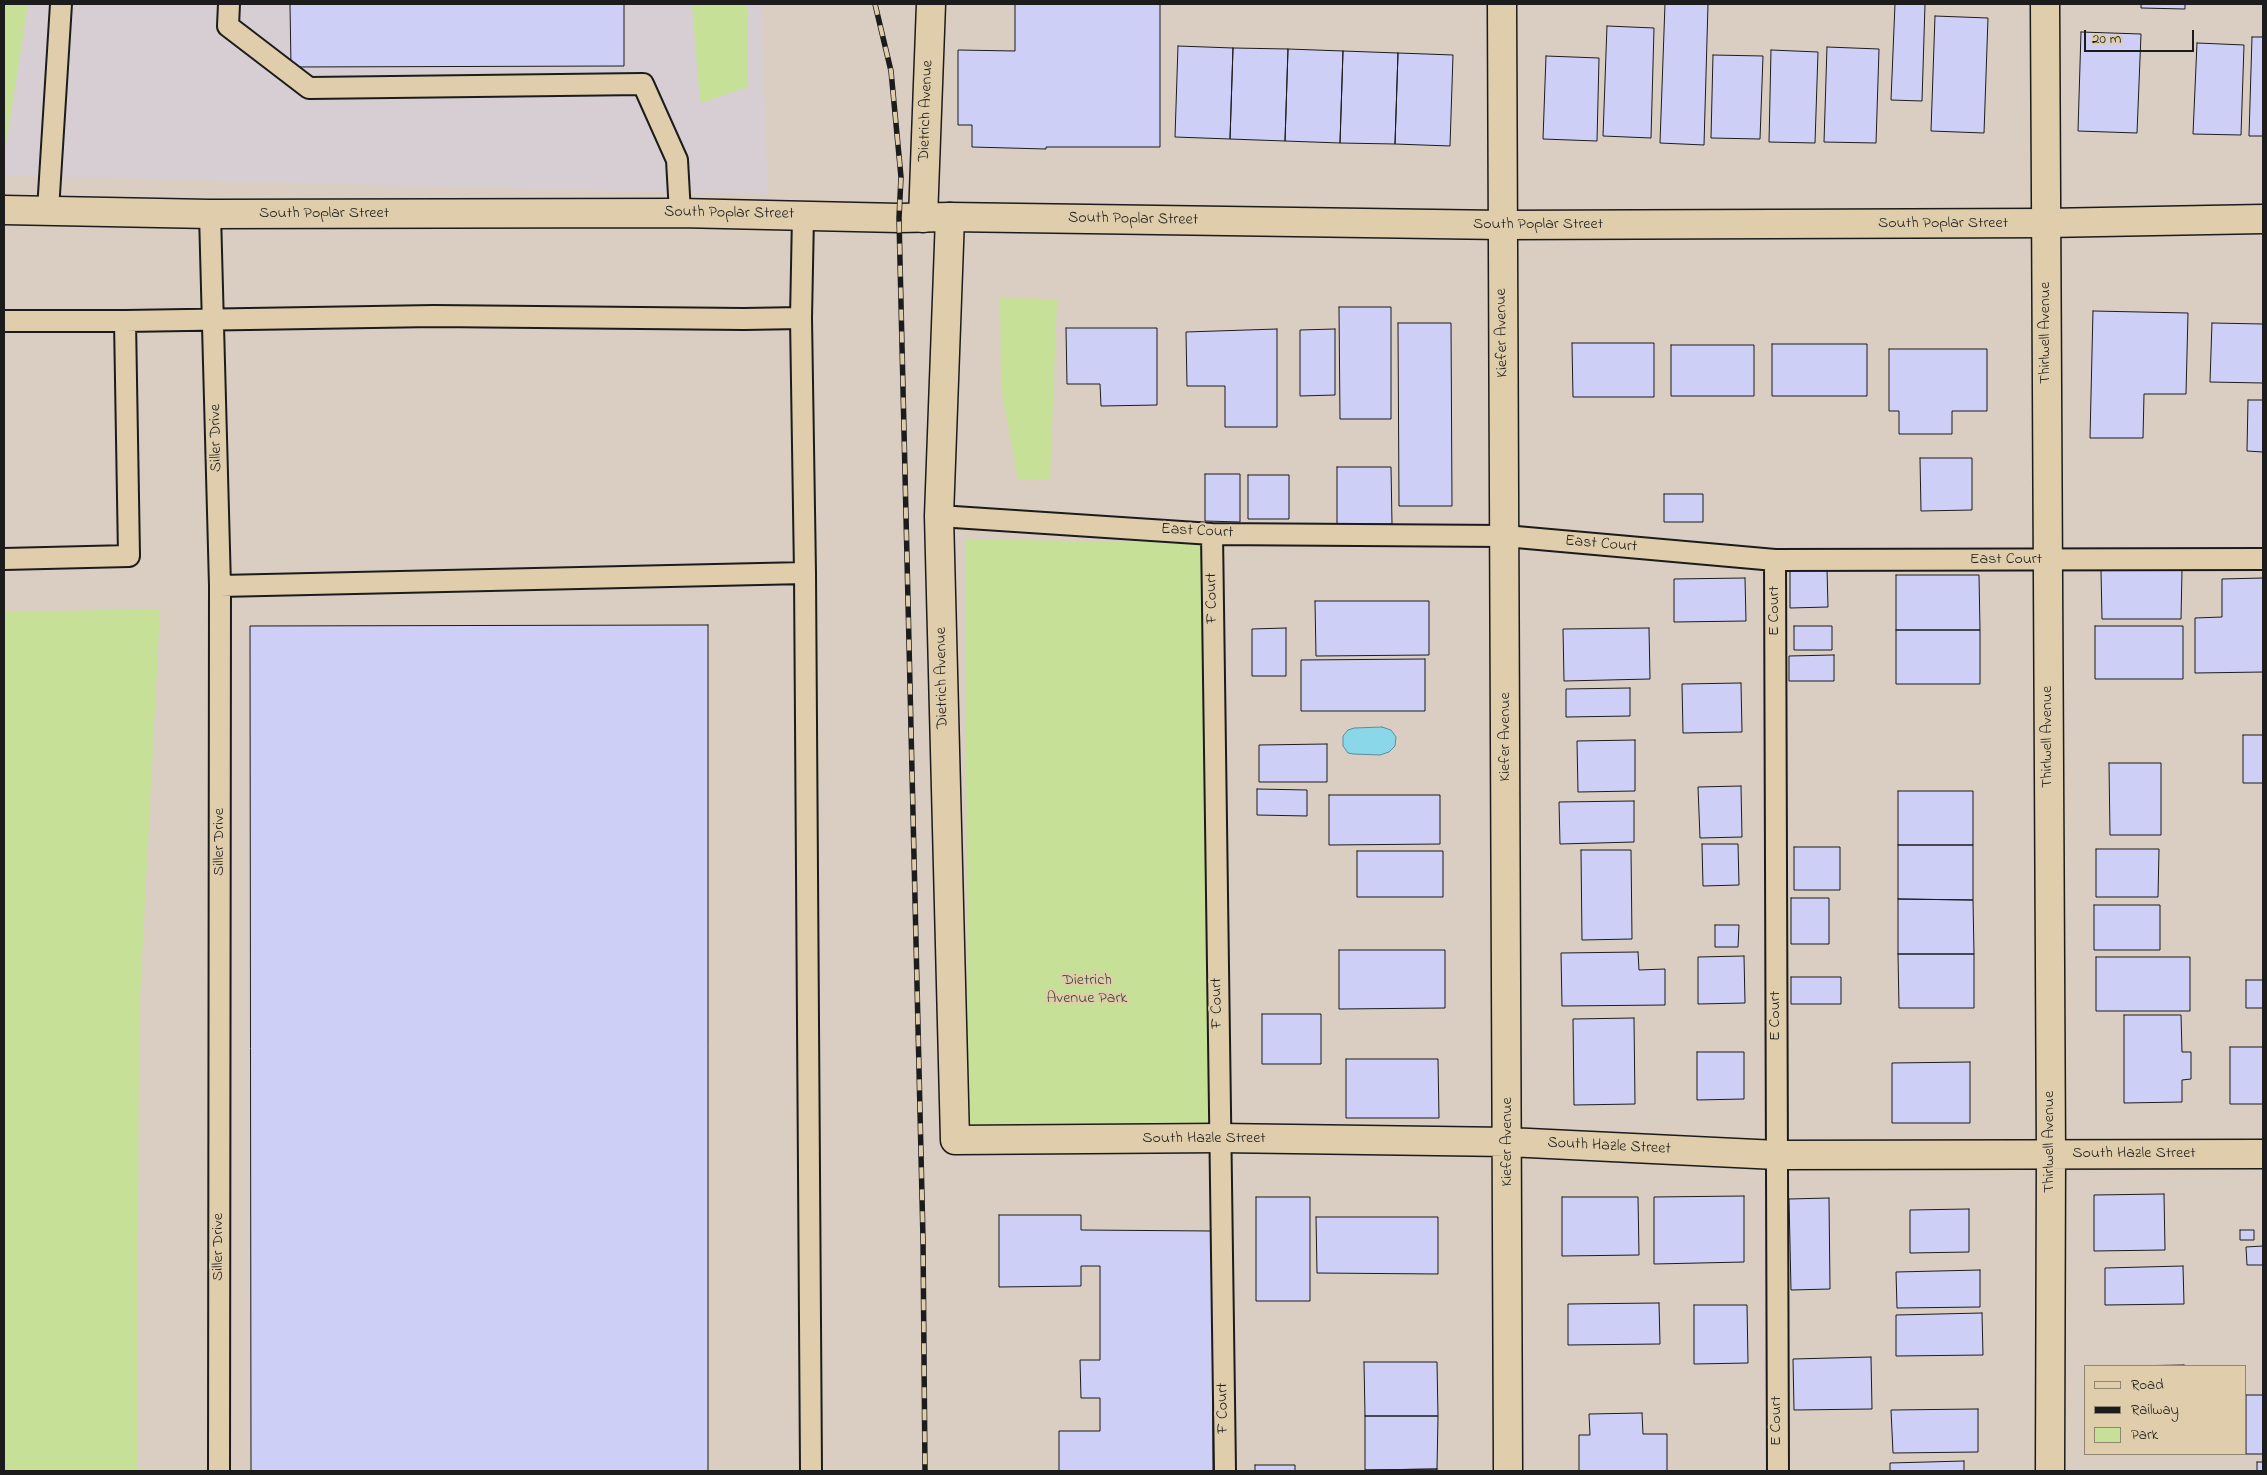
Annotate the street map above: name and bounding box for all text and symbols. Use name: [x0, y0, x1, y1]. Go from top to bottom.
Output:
scale bar: [2087, 20, 2197, 52]
text: 20 m: [2092, 28, 2121, 50]
street label: Dietrich Avenue: [916, 60, 938, 162]
street label: South Poplar Street: [664, 203, 794, 225]
street label: South Poplar Street: [259, 204, 389, 224]
street label: South Poplar Street: [1068, 209, 1198, 231]
street label: South Poplar Street: [1878, 214, 2008, 234]
street label: South Poplar Street: [1473, 215, 1603, 235]
street label: Thirlwell Avenue: [2036, 282, 2056, 384]
street label: Kiefer Avenue: [1493, 288, 1513, 378]
street label: Siller Drive: [207, 404, 227, 472]
street label: East Court: [1160, 521, 1234, 543]
street label: East Court: [1564, 532, 1638, 558]
street label: East Court: [1970, 550, 2042, 570]
street label: F Court: [1203, 572, 1223, 624]
street label: E Court: [1765, 586, 1785, 636]
street label: Dietrich Avenue: [933, 627, 953, 729]
street label: Thirlwell Avenue: [2038, 686, 2058, 788]
street label: Kiefer Avenue: [1496, 692, 1516, 782]
street label: Siller Drive: [210, 808, 230, 876]
park label: Dietrich Avenue Park: [1047, 971, 1127, 1009]
street label: F Court: [1208, 977, 1228, 1029]
street label: E Court: [1766, 991, 1786, 1041]
street label: Thirlwell Avenue: [2040, 1091, 2060, 1193]
street label: Kiefer Avenue: [1498, 1097, 1518, 1187]
street label: South Hazle Street: [1142, 1129, 1266, 1149]
street label: South Hazle Street: [1547, 1134, 1671, 1160]
street label: South Hazle Street: [2072, 1144, 2196, 1164]
street label: Siller Drive: [209, 1213, 229, 1281]
legend: [2084, 1365, 2247, 1455]
text: Road: [2131, 1374, 2164, 1396]
street label: F Court: [1214, 1382, 1234, 1434]
street label: E Court: [1767, 1396, 1787, 1446]
text: Railway: [2131, 1399, 2179, 1421]
text: Park: [2131, 1424, 2158, 1446]

